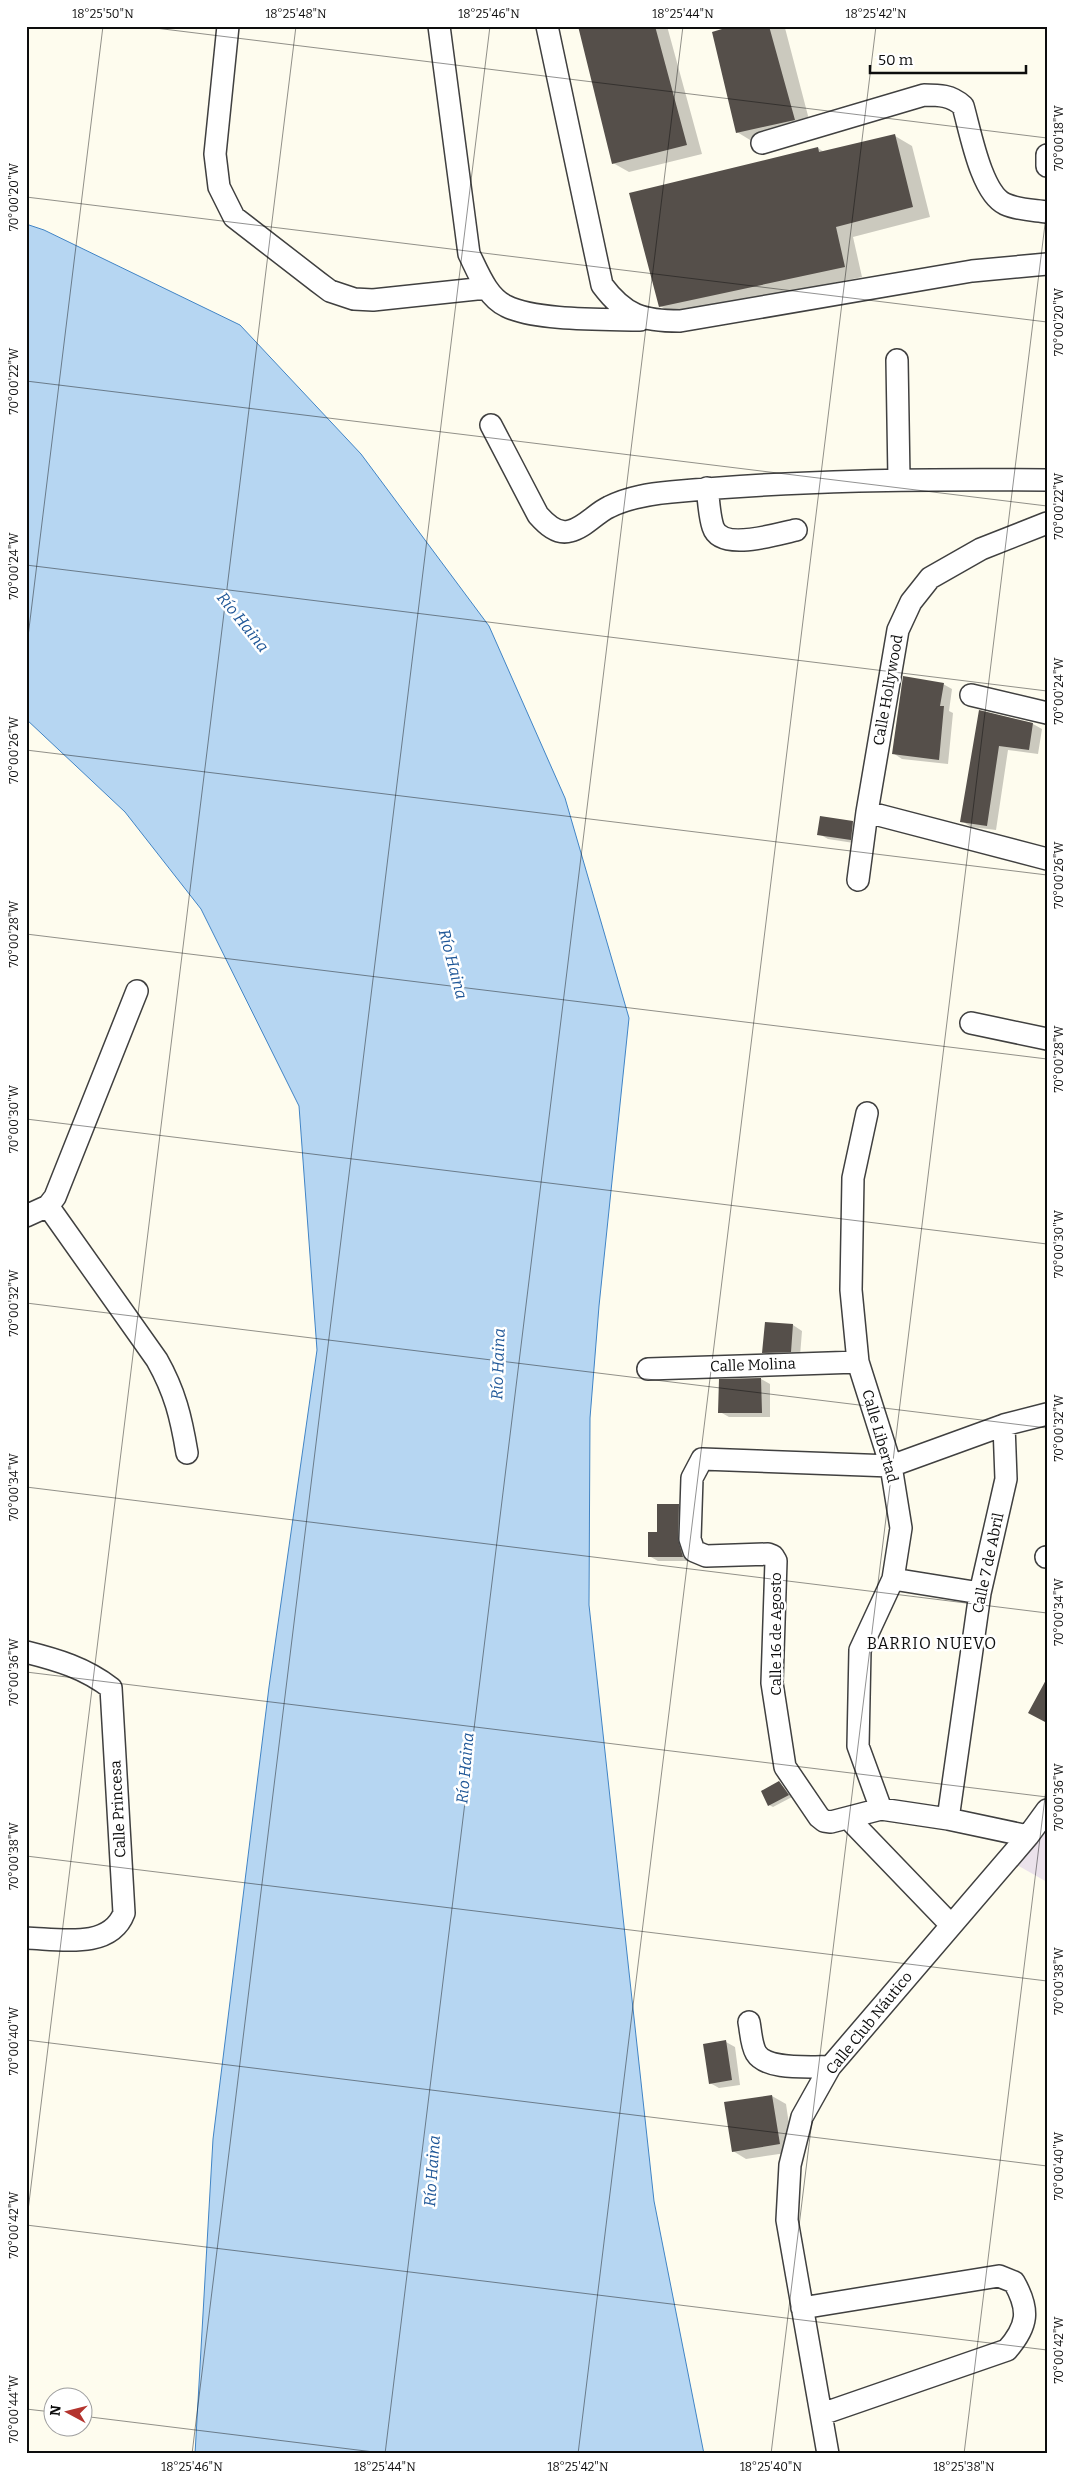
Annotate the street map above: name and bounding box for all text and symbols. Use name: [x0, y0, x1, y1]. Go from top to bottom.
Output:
text: 18°25'50"N: [72, 7, 134, 21]
text: 18°25'48"N: [265, 7, 327, 21]
text: 18°25'46"N: [458, 7, 520, 21]
text: 18°25'44"N: [652, 7, 714, 21]
text: 18°25'42"N: [846, 7, 907, 21]
scale bar: [870, 42, 1027, 74]
text: 50 m: [878, 51, 914, 69]
text: 70°00'18"W: [1052, 105, 1066, 171]
text: 70°00'20"W: [7, 162, 21, 231]
text: 70°00'20"W: [1052, 287, 1066, 356]
text: 70°00'22"W: [7, 347, 21, 414]
text: 70°00'22"W: [1052, 472, 1066, 539]
text: 70°00'24"W: [7, 532, 21, 600]
water label: Río Haina: [213, 588, 273, 656]
street label: Calle Hollywood: [869, 633, 907, 747]
text: 70°00'24"W: [1052, 657, 1066, 725]
text: 70°00'26"W: [7, 716, 21, 784]
text: 70°00'26"W: [1052, 841, 1066, 909]
text: 70°00'28"W: [7, 900, 21, 968]
water label: Río Haina: [435, 927, 471, 1001]
text: 70°00'28"W: [1052, 1025, 1066, 1093]
text: 70°00'30"W: [7, 1084, 21, 1153]
text: 70°00'30"W: [1052, 1209, 1066, 1278]
text: 70°00'32"W: [7, 1269, 21, 1337]
water label: Río Haina: [487, 1328, 509, 1400]
street label: Calle Molina: [710, 1355, 796, 1375]
street label: Calle Libertad: [858, 1387, 902, 1485]
text: 70°00'32"W: [1052, 1394, 1066, 1462]
text: 70°00'34"W: [7, 1453, 21, 1521]
street label: Calle 7 de Abril: [969, 1511, 1007, 1615]
street label: Calle 16 de Agosto: [767, 1572, 785, 1696]
text: 70°00'34"W: [1052, 1578, 1066, 1646]
district label: BARRIO NUEVO: [867, 1634, 997, 1653]
text: 70°00'36"W: [7, 1638, 21, 1706]
water label: Río Haina: [452, 1732, 478, 1804]
street label: Calle Princesa: [106, 1760, 130, 1858]
text: 70°00'36"W: [1052, 1763, 1066, 1831]
text: 70°00'38"W: [7, 1822, 21, 1890]
text: 70°00'38"W: [1052, 1947, 1066, 2015]
street label: Calle Club Náutico: [822, 1968, 916, 2078]
text: 70°00'40"W: [7, 2006, 21, 2075]
text: 70°00'40"W: [1052, 2131, 1066, 2200]
water label: Río Haina: [420, 2135, 444, 2207]
text: 70°00'42"W: [7, 2191, 21, 2259]
text: 70°00'42"W: [1052, 2316, 1066, 2384]
text: 70°00'44"W: [7, 2374, 21, 2443]
north arrow: [42, 2388, 92, 2438]
text: N: [46, 2404, 65, 2417]
text: 18°25'46"N: [161, 2460, 223, 2474]
text: 18°25'44"N: [354, 2460, 416, 2474]
text: 18°25'42"N: [548, 2460, 609, 2474]
text: 18°25'40"N: [740, 2460, 802, 2474]
text: 18°25'38"N: [933, 2460, 995, 2474]

